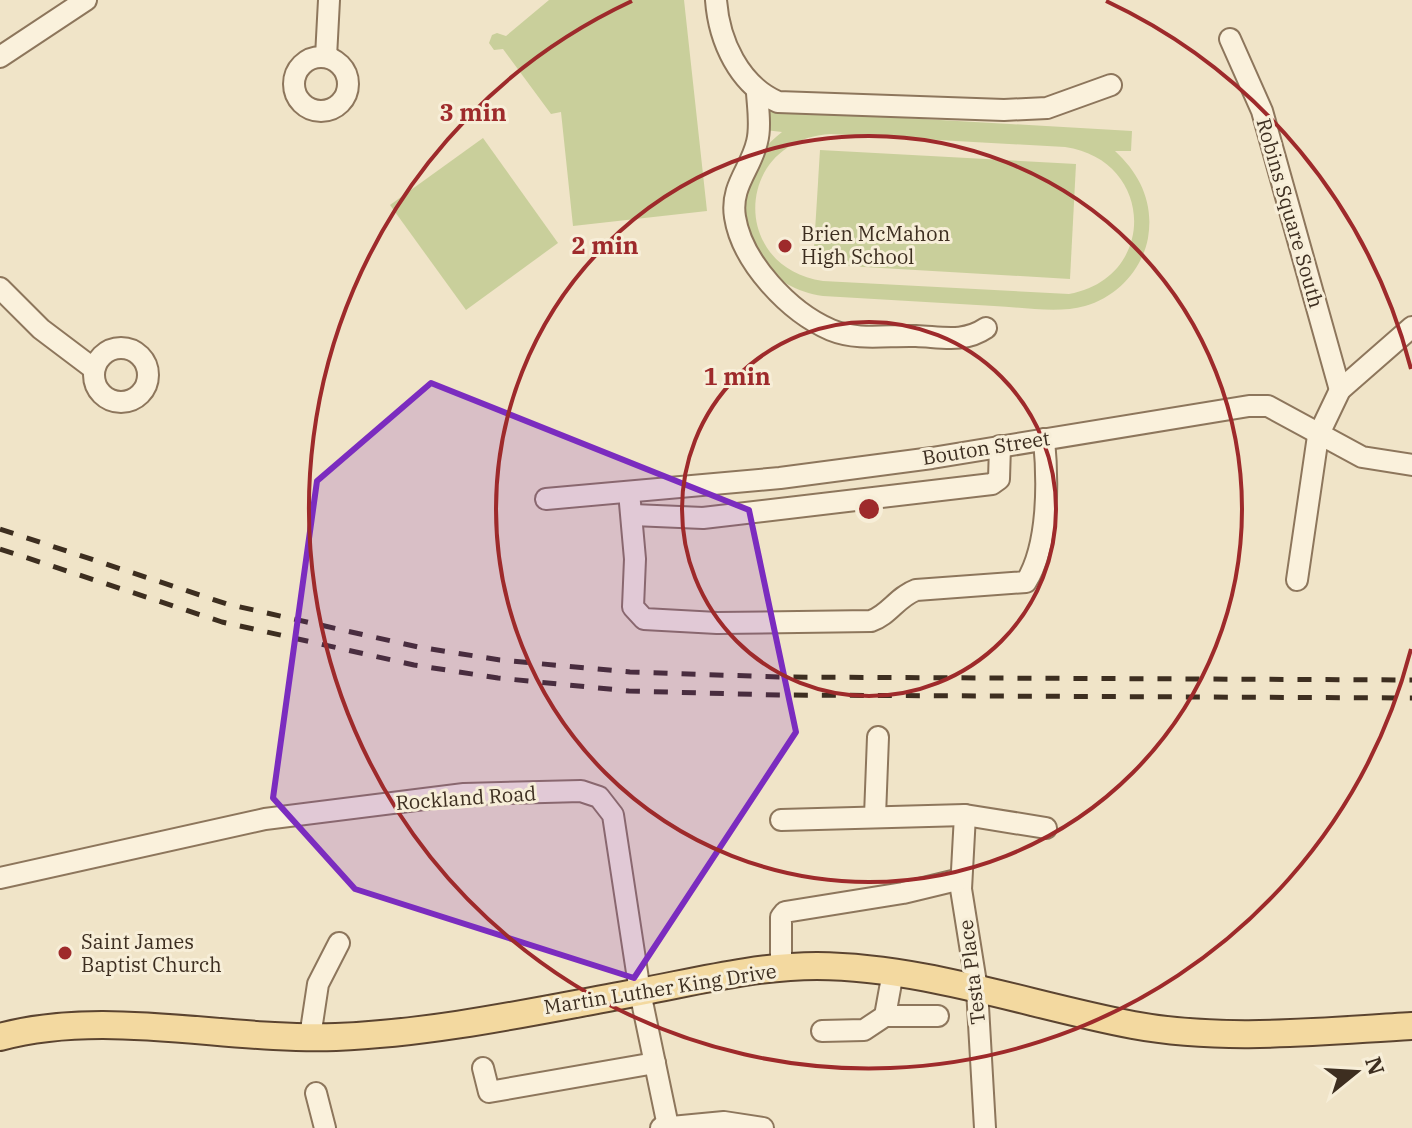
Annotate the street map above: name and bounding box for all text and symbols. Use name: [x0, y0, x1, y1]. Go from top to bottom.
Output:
text: 3 min: [439, 96, 507, 128]
street label: Robins Square South: [1250, 115, 1330, 311]
place label: Brien McMahon High School: [801, 220, 951, 270]
text: 2 min: [571, 229, 639, 261]
marker: Brien McMahon High School: [776, 237, 794, 255]
text: 1 min: [703, 360, 771, 392]
street label: Bouton Street: [920, 424, 1052, 471]
centre of rings: [855, 495, 883, 523]
street label: Rockland Road: [395, 779, 537, 816]
street label: Testa Place: [952, 918, 991, 1026]
place label: Saint James Baptist Church: [81, 928, 222, 978]
marker: Saint James Baptist Church: [56, 944, 74, 962]
street label: Martin Luther King Drive: [542, 957, 778, 1020]
north arrow: [1316, 1032, 1396, 1112]
text: N: [1359, 1053, 1392, 1078]

